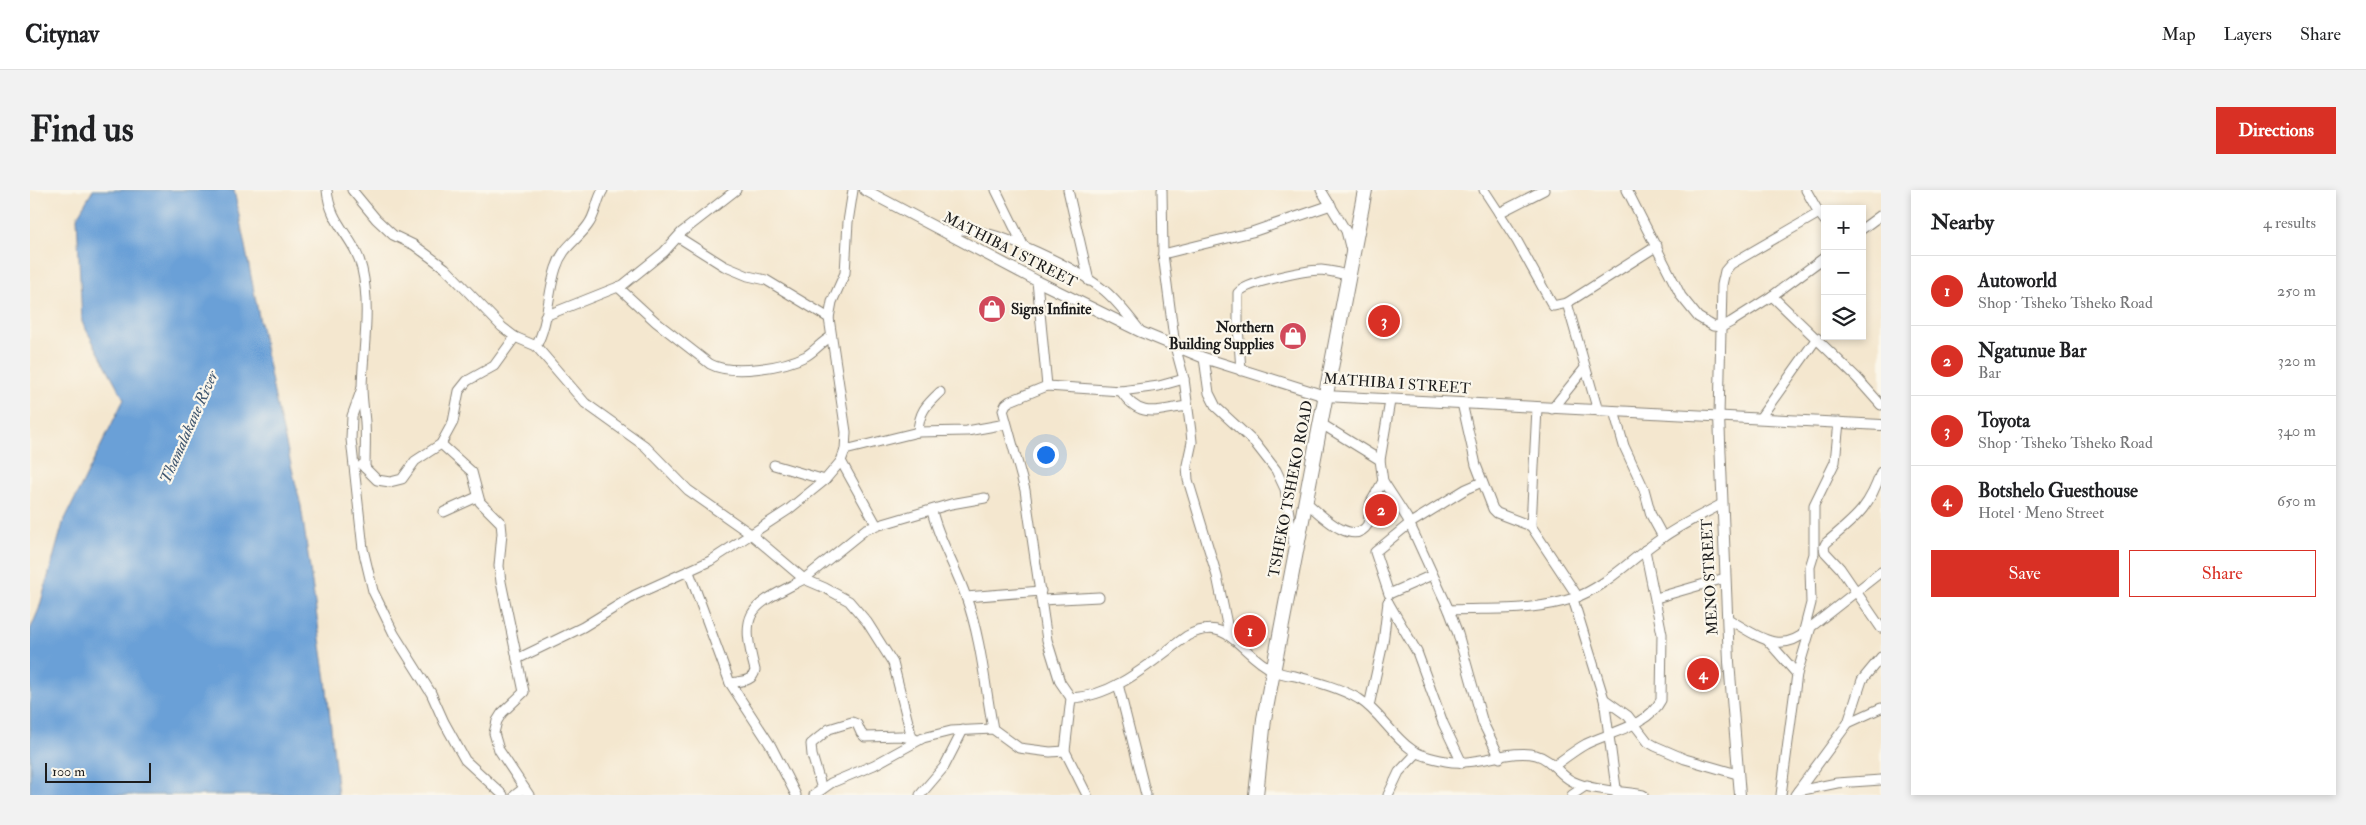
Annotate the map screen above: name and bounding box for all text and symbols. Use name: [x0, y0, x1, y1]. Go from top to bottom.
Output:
text: Citynav: [25, 19, 99, 50]
text: Map: [2162, 23, 2196, 46]
text: Layers: [2224, 23, 2272, 46]
text: Share: [2300, 23, 2341, 46]
button: Directions: [2216, 107, 2336, 154]
text: Find us: [30, 108, 134, 152]
map controls: [1821, 205, 1866, 340]
button: +: [1821, 205, 1866, 250]
street label: MATHIBA I STREET: [940, 208, 1080, 292]
text: Nearby: [1931, 209, 1994, 236]
text: 4 results: [2263, 213, 2316, 233]
button: −: [1821, 250, 1866, 295]
text: Autoworld: [1978, 269, 2057, 293]
text: 1: [1944, 281, 1950, 301]
text: 250 m: [2277, 281, 2316, 301]
text: Shop · Tsheko Tsheko Road: [1978, 293, 2153, 313]
shop icon: Signs Infinite: [977, 294, 1007, 324]
button: layers: [1821, 295, 1866, 340]
place label: Signs Infinite: [1011, 300, 1092, 320]
pin: 3: [1368, 302, 1400, 340]
place label: Northern Building Supplies: [1169, 318, 1274, 355]
shop icon: Northern Building Supplies: [1278, 321, 1308, 351]
text: Ngatunue Bar: [1978, 339, 2086, 363]
text: 2: [1943, 351, 1951, 371]
text: 320 m: [2278, 351, 2316, 371]
text: Bar: [1978, 363, 2001, 383]
water label: Thamalakane River: [155, 367, 223, 486]
street label: MATHIBA I STREET: [1323, 369, 1471, 399]
street label: TSHEKO TSHEKO ROAD: [1264, 399, 1318, 579]
text: Toyota: [1978, 409, 2030, 433]
text: 3: [1944, 421, 1950, 441]
text: 340 m: [2277, 421, 2316, 441]
text: Shop · Tsheko Tsheko Road: [1978, 433, 2153, 453]
your location: [1033, 442, 1059, 468]
text: Botshelo Guesthouse: [1978, 479, 2138, 503]
pin: 2: [1365, 491, 1397, 529]
text: 4: [1943, 491, 1951, 511]
text: 650 m: [2277, 491, 2316, 511]
text: Hotel · Meno Street: [1978, 503, 2104, 523]
street label: MENO STREET: [1697, 518, 1723, 636]
button: Save: [1931, 550, 2119, 597]
button: Share: [2129, 550, 2316, 597]
pin: 1: [1234, 612, 1266, 650]
pin: 4: [1687, 655, 1719, 693]
scale bar: [45, 760, 151, 783]
text: 100 m: [52, 763, 85, 780]

